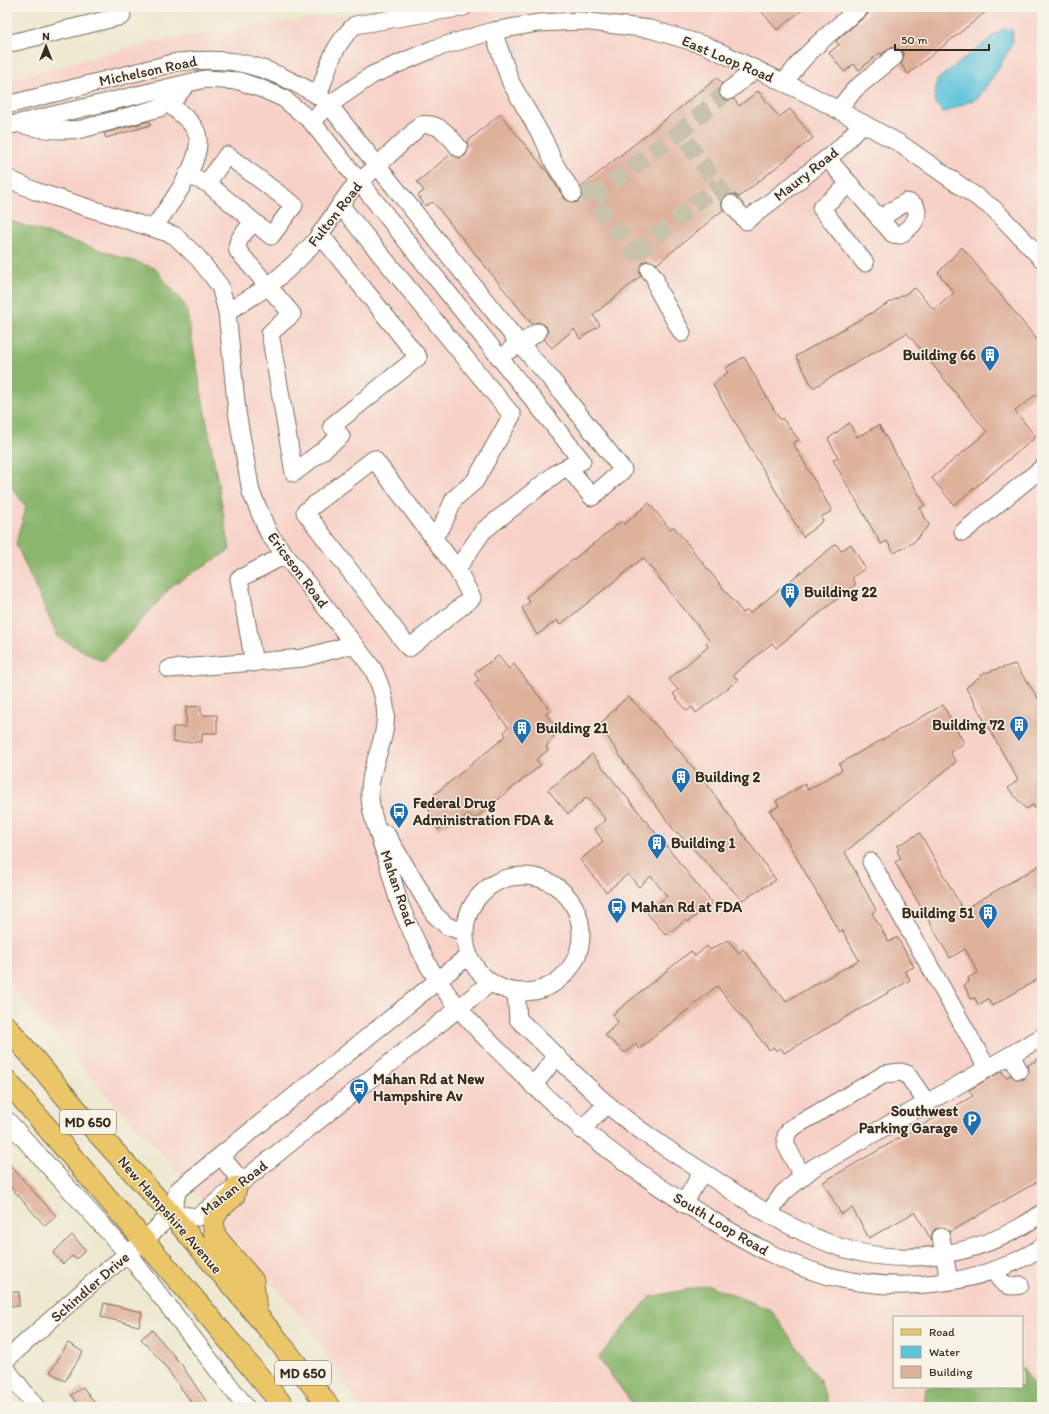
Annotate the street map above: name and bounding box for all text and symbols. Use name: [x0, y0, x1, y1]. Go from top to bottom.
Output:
north arrow: [26, 26, 66, 66]
scale bar: [895, 26, 989, 52]
text: N: [42, 30, 50, 43]
street label: East Loop Road: [679, 31, 778, 87]
text: 50 m: [901, 33, 927, 47]
street label: Michelson Road: [97, 52, 199, 90]
street label: Maury Road: [770, 143, 842, 205]
street label: Fulton Road: [304, 177, 367, 250]
building icon: Building 66: [979, 344, 1001, 372]
place label: Building 66: [903, 346, 976, 365]
street label: Ericsson Road: [264, 529, 332, 611]
building icon: Building 22: [779, 581, 801, 609]
place label: Building 22: [804, 583, 877, 602]
building icon: Building 72: [1008, 714, 1030, 742]
place label: Building 72: [932, 716, 1005, 735]
building icon: Building 21: [511, 717, 533, 745]
place label: Building 21: [536, 719, 608, 738]
building icon: Building 2: [670, 766, 692, 794]
place label: Building 2: [695, 768, 760, 787]
place label: Federal Drug Administration FDA &: [412, 794, 554, 829]
bus stop icon: Federal Drug Administration FDA &: [388, 801, 410, 829]
building icon: Building 1: [646, 832, 668, 860]
place label: Building 1: [671, 834, 735, 853]
street label: Mahan Road: [377, 848, 419, 928]
bus stop icon: Mahan Rd at FDA: [606, 896, 628, 924]
place label: Mahan Rd at FDA: [631, 898, 742, 916]
building icon: Building 51: [977, 902, 999, 930]
place label: Building 51: [902, 904, 974, 923]
place label: Mahan Rd at New Hampshire Av: [373, 1070, 485, 1106]
bus stop icon: Mahan Rd at New Hampshire Av: [348, 1077, 370, 1105]
place label: Southwest Parking Garage: [859, 1102, 958, 1138]
parking icon: Southwest Parking Garage: [961, 1109, 983, 1137]
road number: MD 650: [60, 1110, 116, 1134]
street label: New Hampshire Avenue: [114, 1152, 226, 1278]
street label: Mahan Road: [197, 1156, 271, 1220]
street label: South Loop Road: [670, 1188, 773, 1260]
street label: Schindler Drive: [47, 1248, 133, 1326]
legend: [893, 1316, 1023, 1388]
text: Road: [929, 1325, 955, 1339]
text: Water: [929, 1345, 960, 1359]
road number: MD 650: [275, 1361, 331, 1385]
text: Building: [929, 1365, 973, 1379]

